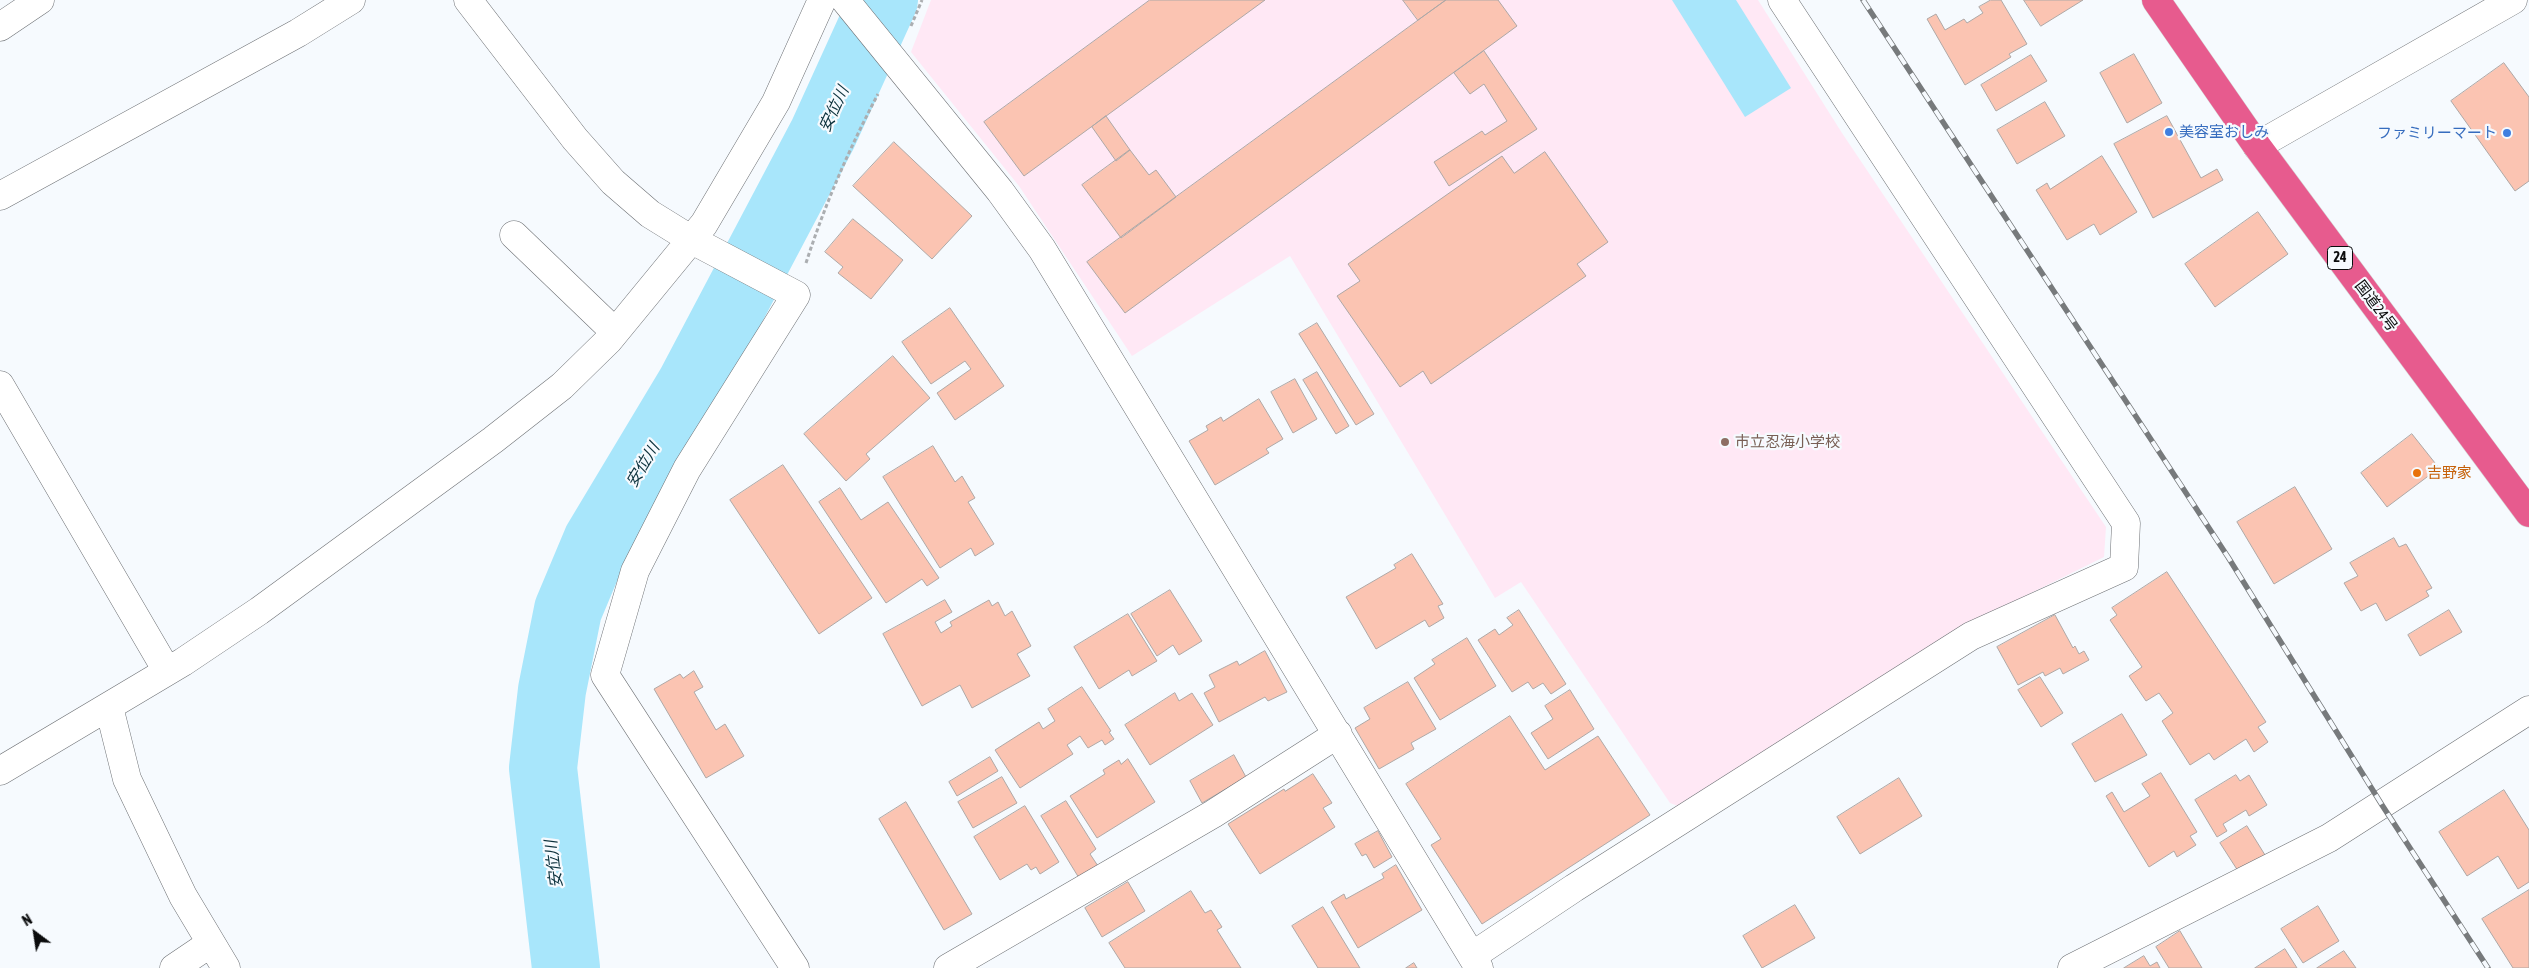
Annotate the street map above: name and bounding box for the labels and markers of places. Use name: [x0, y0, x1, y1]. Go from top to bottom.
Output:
place label: 美容室おしみ: [2179, 123, 2269, 141]
place label: ファミリーマート: [2377, 124, 2497, 142]
marker: 美容室おしみ: [2163, 126, 2175, 138]
marker: ファミリーマート: [2501, 127, 2513, 139]
place label: 市立忍海小学校: [1735, 433, 1840, 451]
marker: 市立忍海小学校: [1719, 436, 1731, 448]
place label: 吉野家: [2427, 464, 2472, 482]
marker: 吉野家: [2411, 467, 2423, 479]

